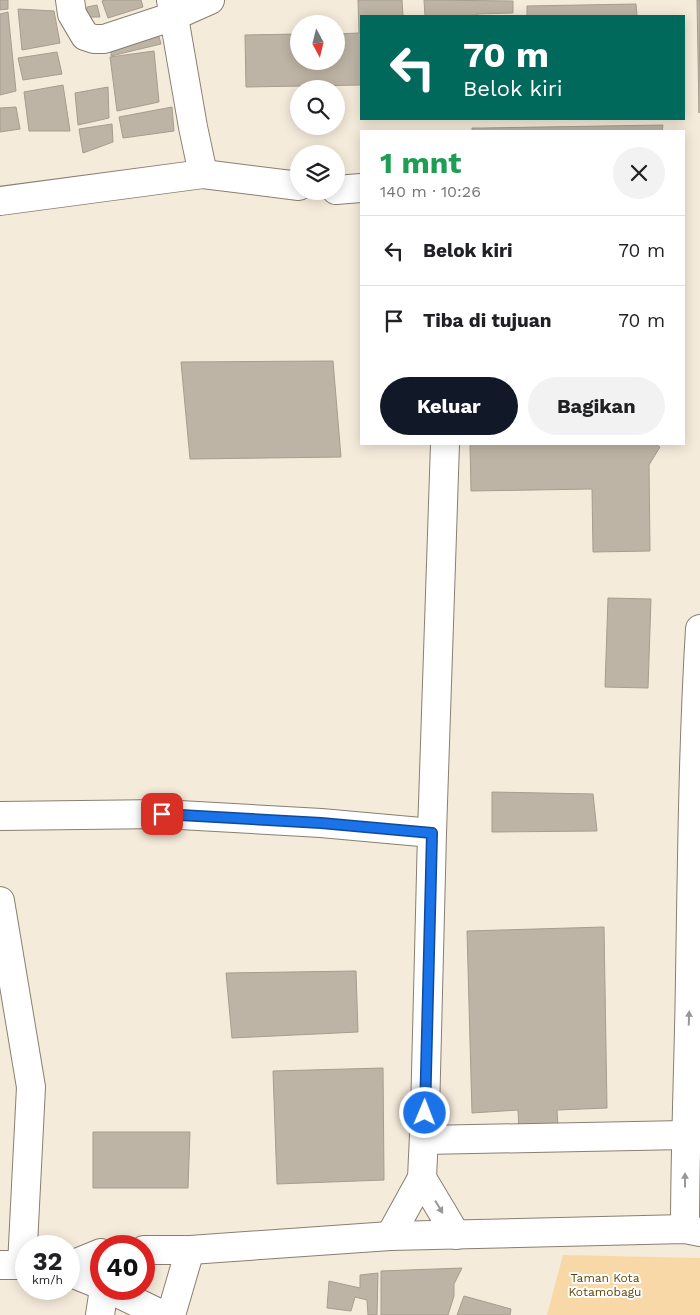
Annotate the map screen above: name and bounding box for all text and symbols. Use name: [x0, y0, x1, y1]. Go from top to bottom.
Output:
north arrow: [290, 15, 345, 70]
map controls: [290, 15, 345, 200]
text: 70 m: [463, 34, 549, 76]
icon: left: [380, 35, 445, 100]
text: Belok kiri: [463, 76, 563, 101]
button: search: [290, 80, 345, 135]
button: layers: [290, 145, 345, 200]
text: 1 mnt: [380, 145, 461, 180]
button: close: [613, 147, 665, 199]
text: 140 m · 10:26: [380, 182, 481, 201]
icon: left: [380, 237, 408, 265]
text: Belok kiri: [423, 239, 513, 262]
text: 70 m: [618, 239, 665, 262]
icon: arrive: [380, 307, 408, 335]
text: Tiba di tujuan: [423, 309, 552, 332]
text: 70 m: [618, 309, 665, 332]
button: Keluar: [380, 377, 518, 435]
button: Bagikan: [528, 377, 665, 435]
pin: [141, 793, 183, 835]
icon: arrive: [148, 800, 176, 828]
one-way arrow: [685, 1010, 693, 1026]
position arrow: [398, 1086, 450, 1138]
one-way arrow: [681, 1172, 689, 1188]
one-way arrow: [435, 1200, 444, 1213]
speed limit sign: 40: [90, 1235, 155, 1300]
text: 32: [33, 1247, 62, 1276]
park label: Taman Kota Kotamobagu: [568, 1271, 642, 1299]
text: km/h: [32, 1273, 63, 1287]

